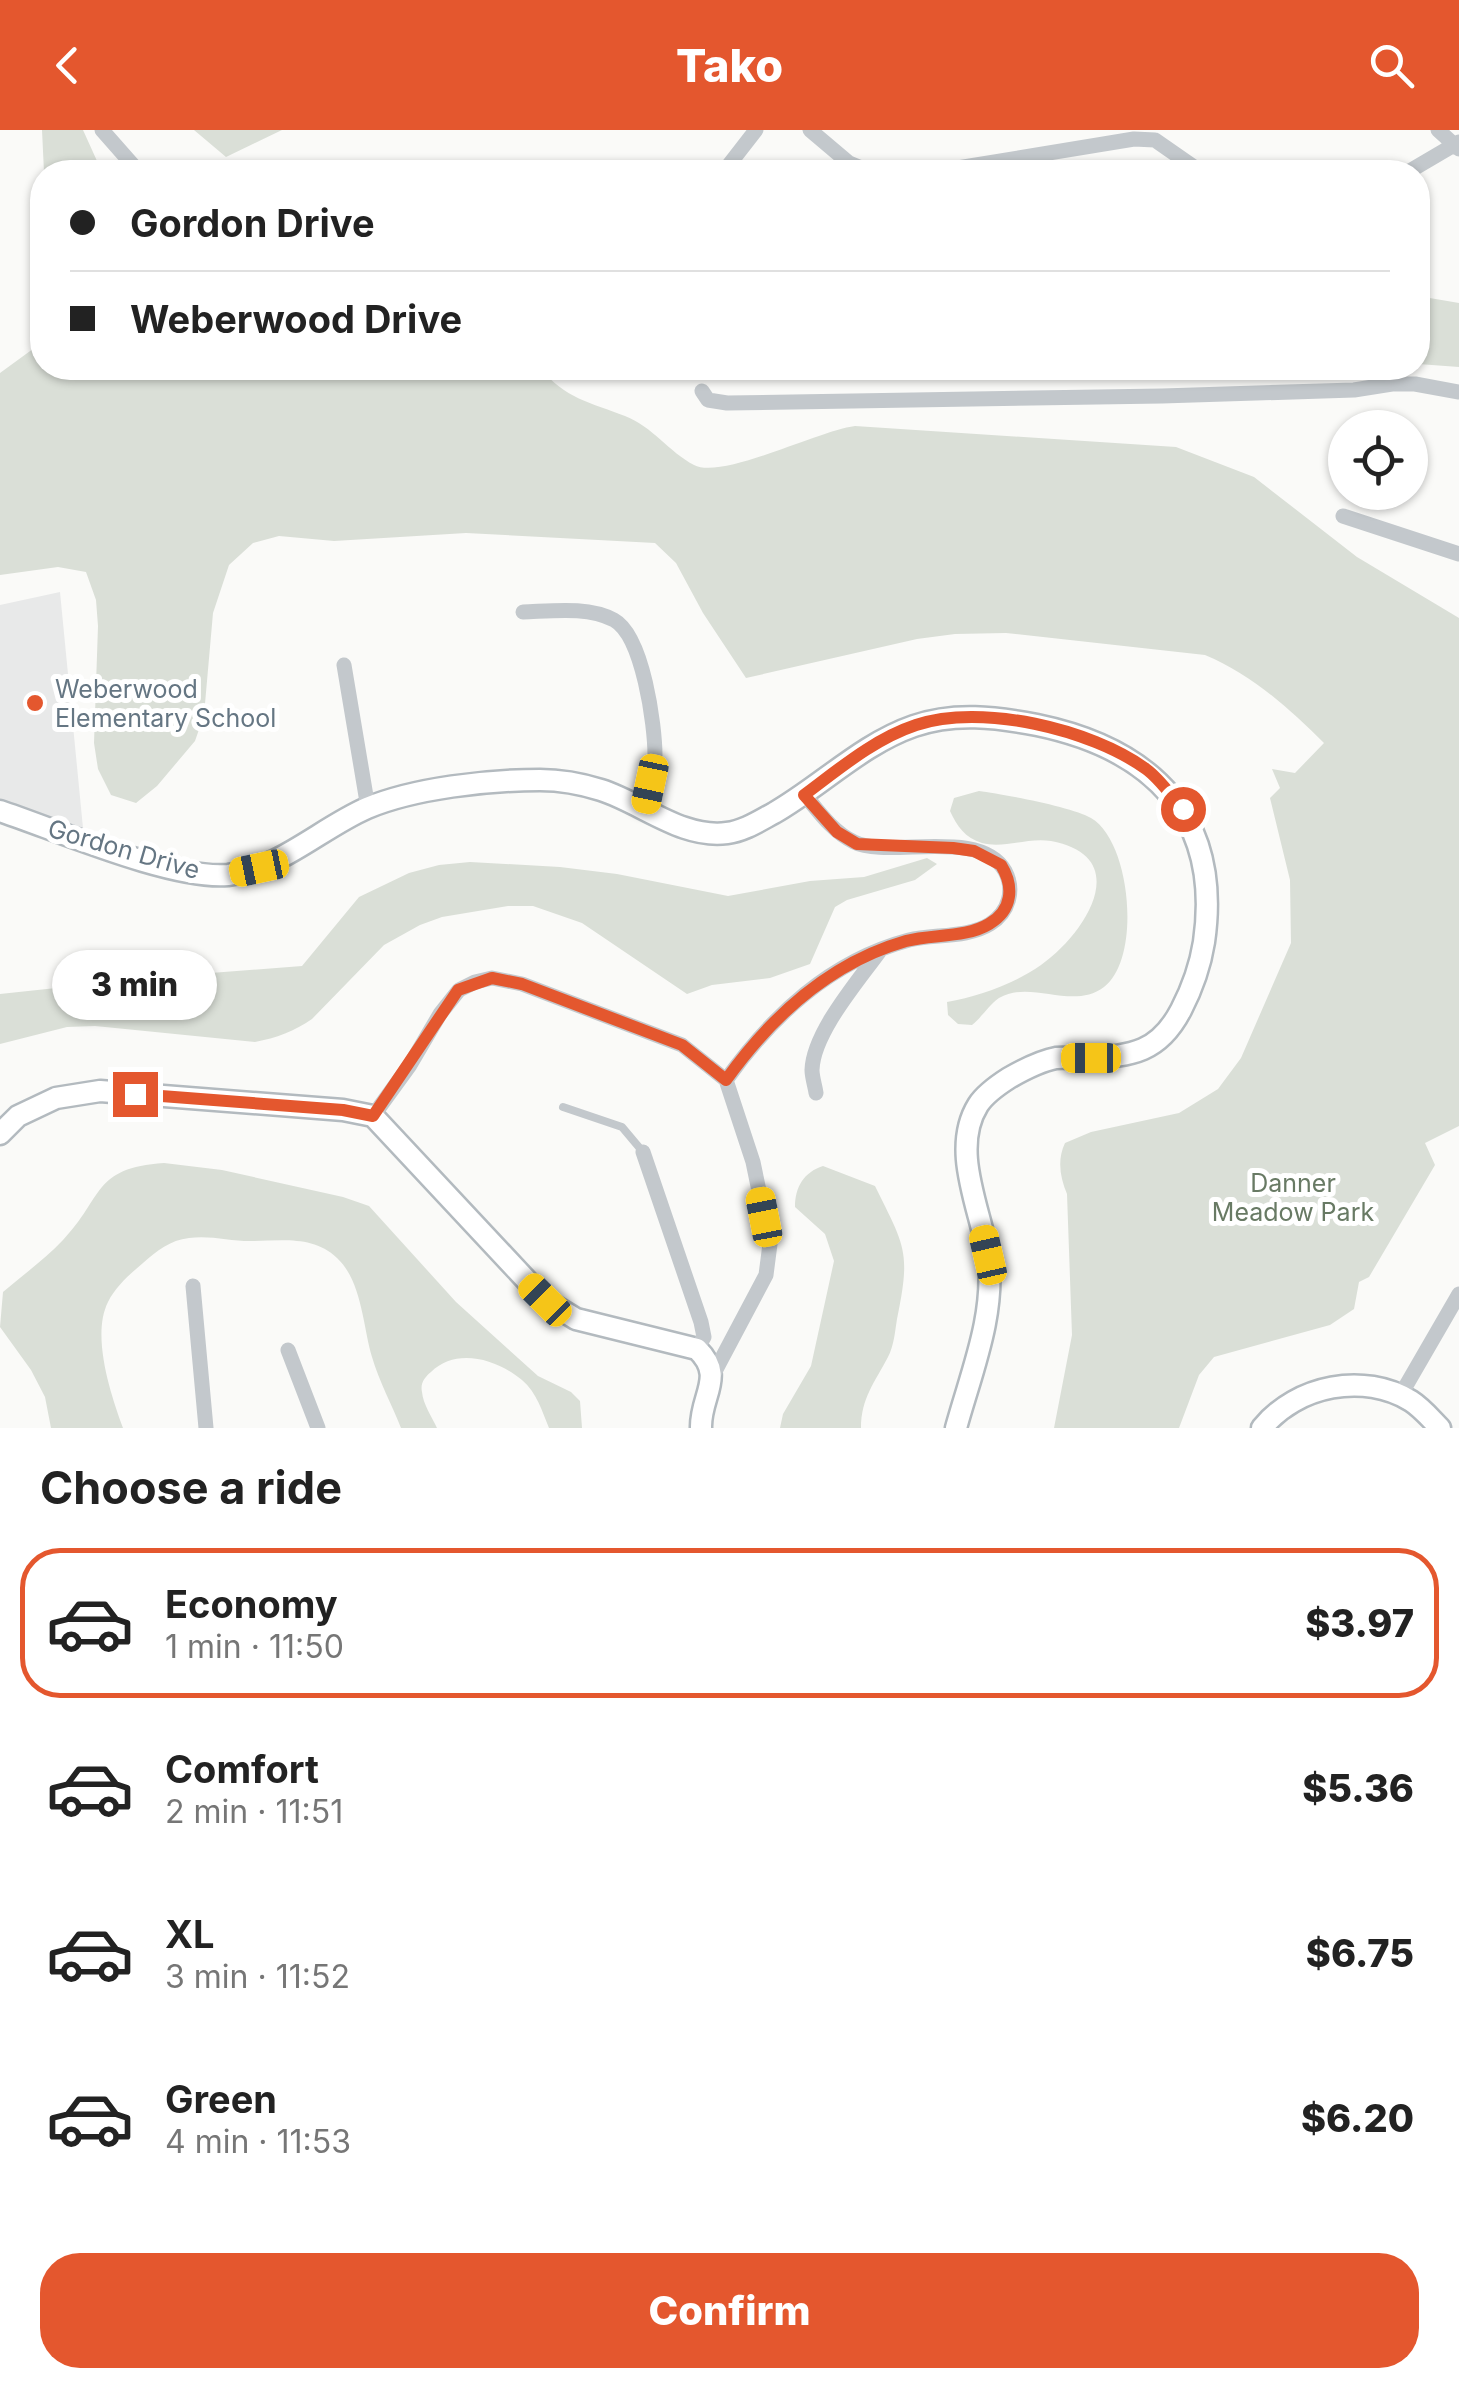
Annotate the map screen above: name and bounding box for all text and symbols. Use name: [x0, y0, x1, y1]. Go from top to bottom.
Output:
icon: back: [40, 38, 95, 93]
text: Tako: [676, 38, 783, 93]
icon: search: [1364, 38, 1419, 93]
text: Gordon Drive: [130, 200, 375, 246]
text: Weberwood Drive: [130, 296, 462, 342]
map controls: [1328, 410, 1428, 510]
button: locate: [1328, 410, 1428, 510]
place label: Weberwood Elementary School: [55, 674, 276, 733]
marker: Weberwood Elementary School: [24, 692, 46, 714]
car: [629, 752, 671, 816]
route start: [1161, 787, 1206, 832]
street label: Gordon Drive: [45, 813, 203, 885]
car: [227, 847, 291, 889]
callout: 3 min: [52, 949, 218, 1019]
text: 3 min: [91, 965, 178, 1004]
car: [1061, 1043, 1121, 1073]
route end: [113, 1072, 158, 1117]
park label: Danner Meadow Park: [1212, 1168, 1374, 1227]
car: [744, 1185, 784, 1249]
car: [967, 1222, 1009, 1288]
car: [513, 1268, 577, 1332]
text: Choose a ride: [40, 1460, 342, 1515]
icon: car: [45, 1578, 135, 1668]
text: Economy: [165, 1581, 338, 1627]
text: $3.97: [1305, 1600, 1414, 1646]
text: 1 min · 11:50: [165, 1627, 344, 1666]
icon: car: [45, 1743, 135, 1833]
text: Comfort: [165, 1746, 319, 1792]
text: $5.36: [1302, 1765, 1414, 1811]
text: 2 min · 11:51: [165, 1792, 343, 1831]
icon: car: [45, 1908, 135, 1998]
text: XL: [165, 1911, 215, 1957]
text: $6.75: [1306, 1930, 1414, 1976]
text: 3 min · 11:52: [165, 1957, 350, 1996]
icon: car: [45, 2073, 135, 2163]
text: Green: [165, 2076, 277, 2122]
text: $6.20: [1301, 2095, 1414, 2141]
text: 4 min · 11:53: [165, 2122, 351, 2161]
button: Confirm: [40, 2253, 1419, 2368]

